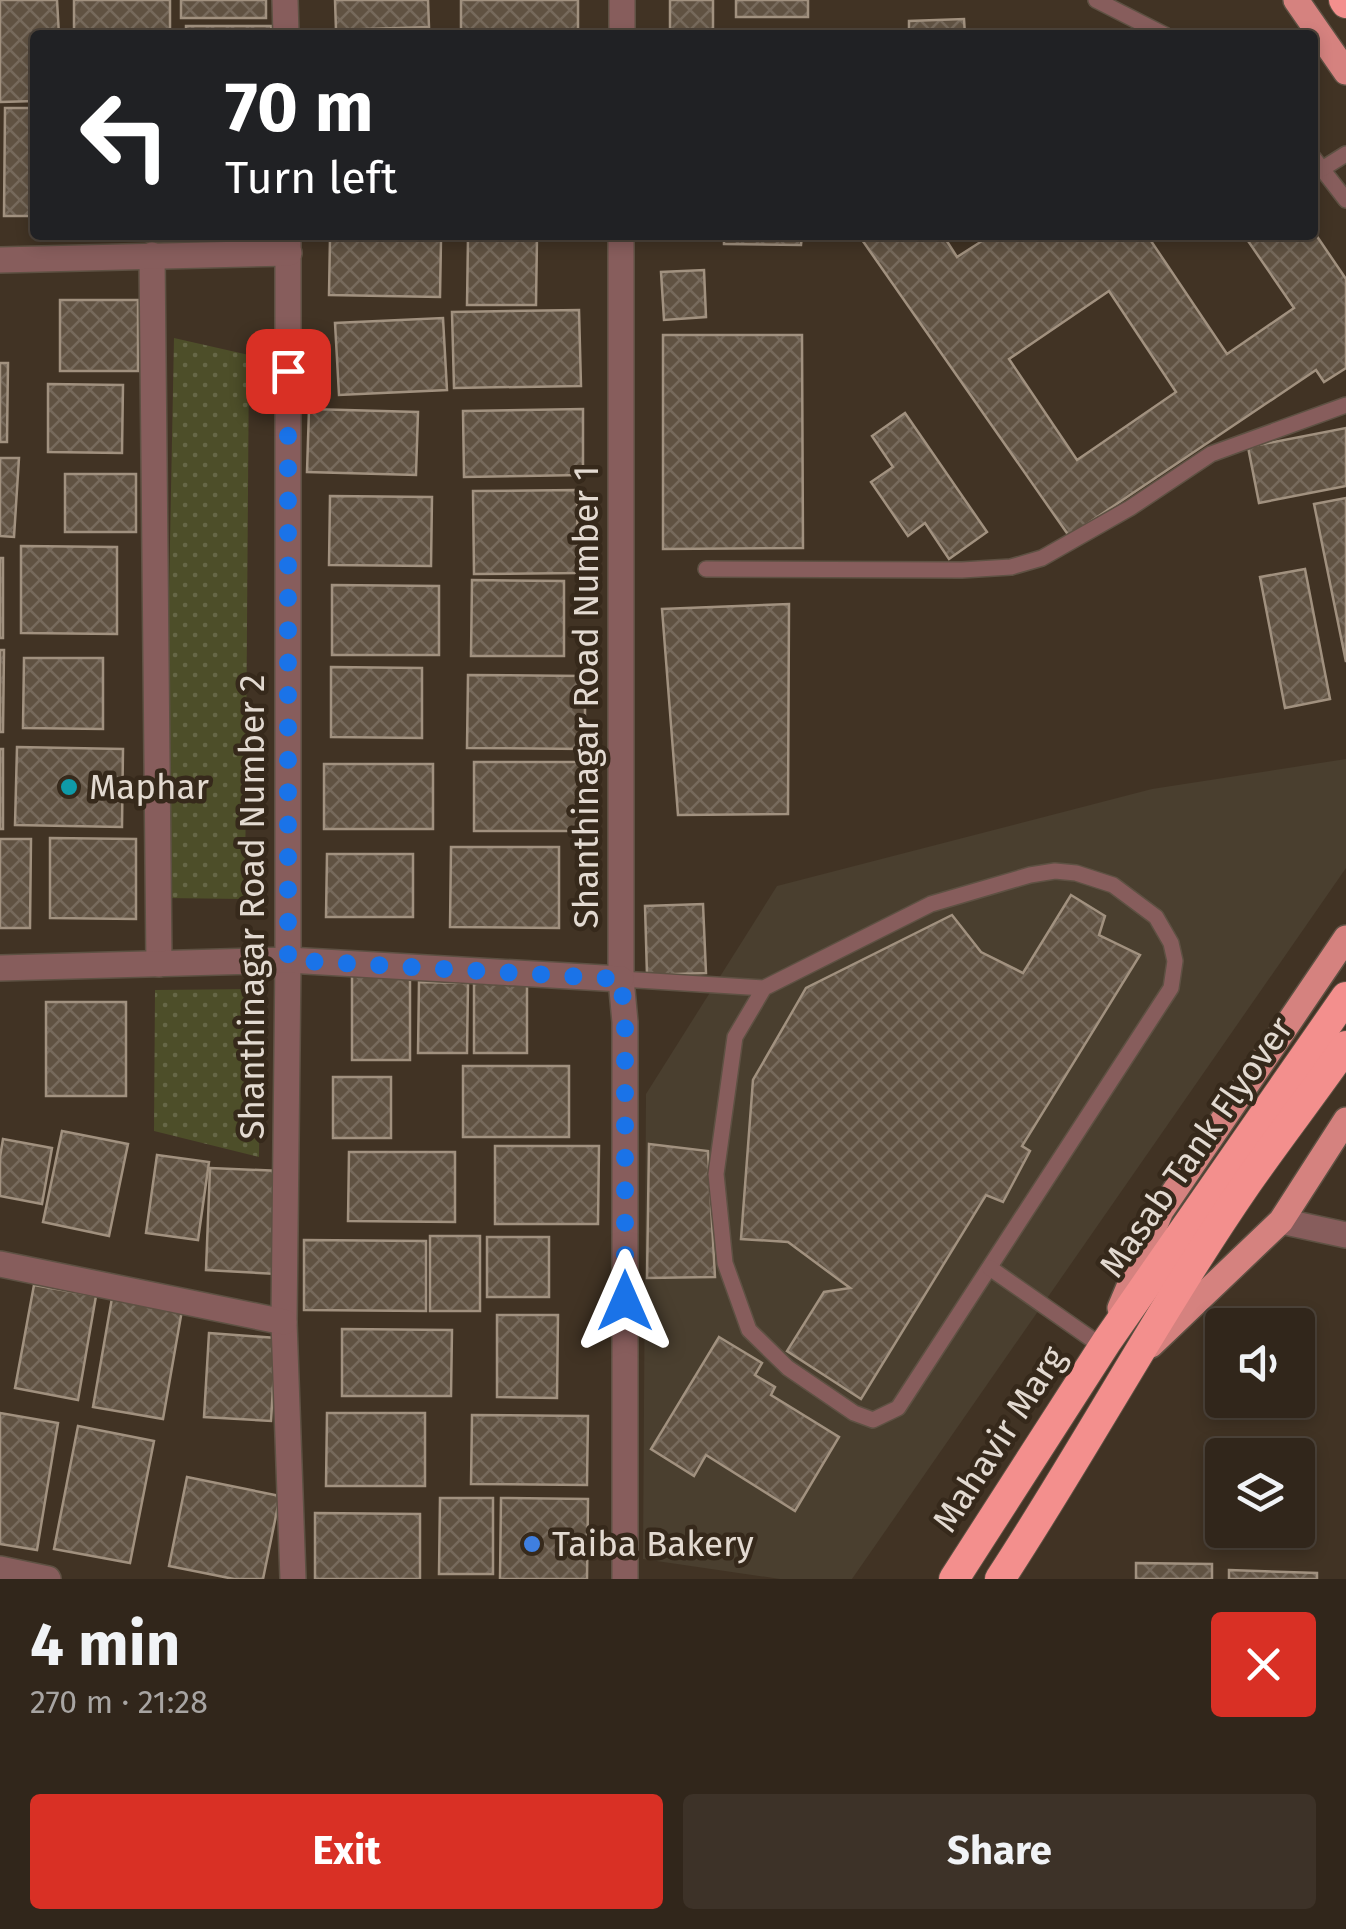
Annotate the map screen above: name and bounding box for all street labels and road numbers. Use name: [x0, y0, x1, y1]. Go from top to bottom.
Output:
street label: Shanthinagar Road Number 1: [565, 466, 607, 928]
street label: Shanthinagar Road Number 2: [231, 675, 273, 1139]
street label: Masab Tank Flyover: [1090, 1008, 1302, 1285]
street label: Mahavir Marg: [923, 1338, 1075, 1540]

